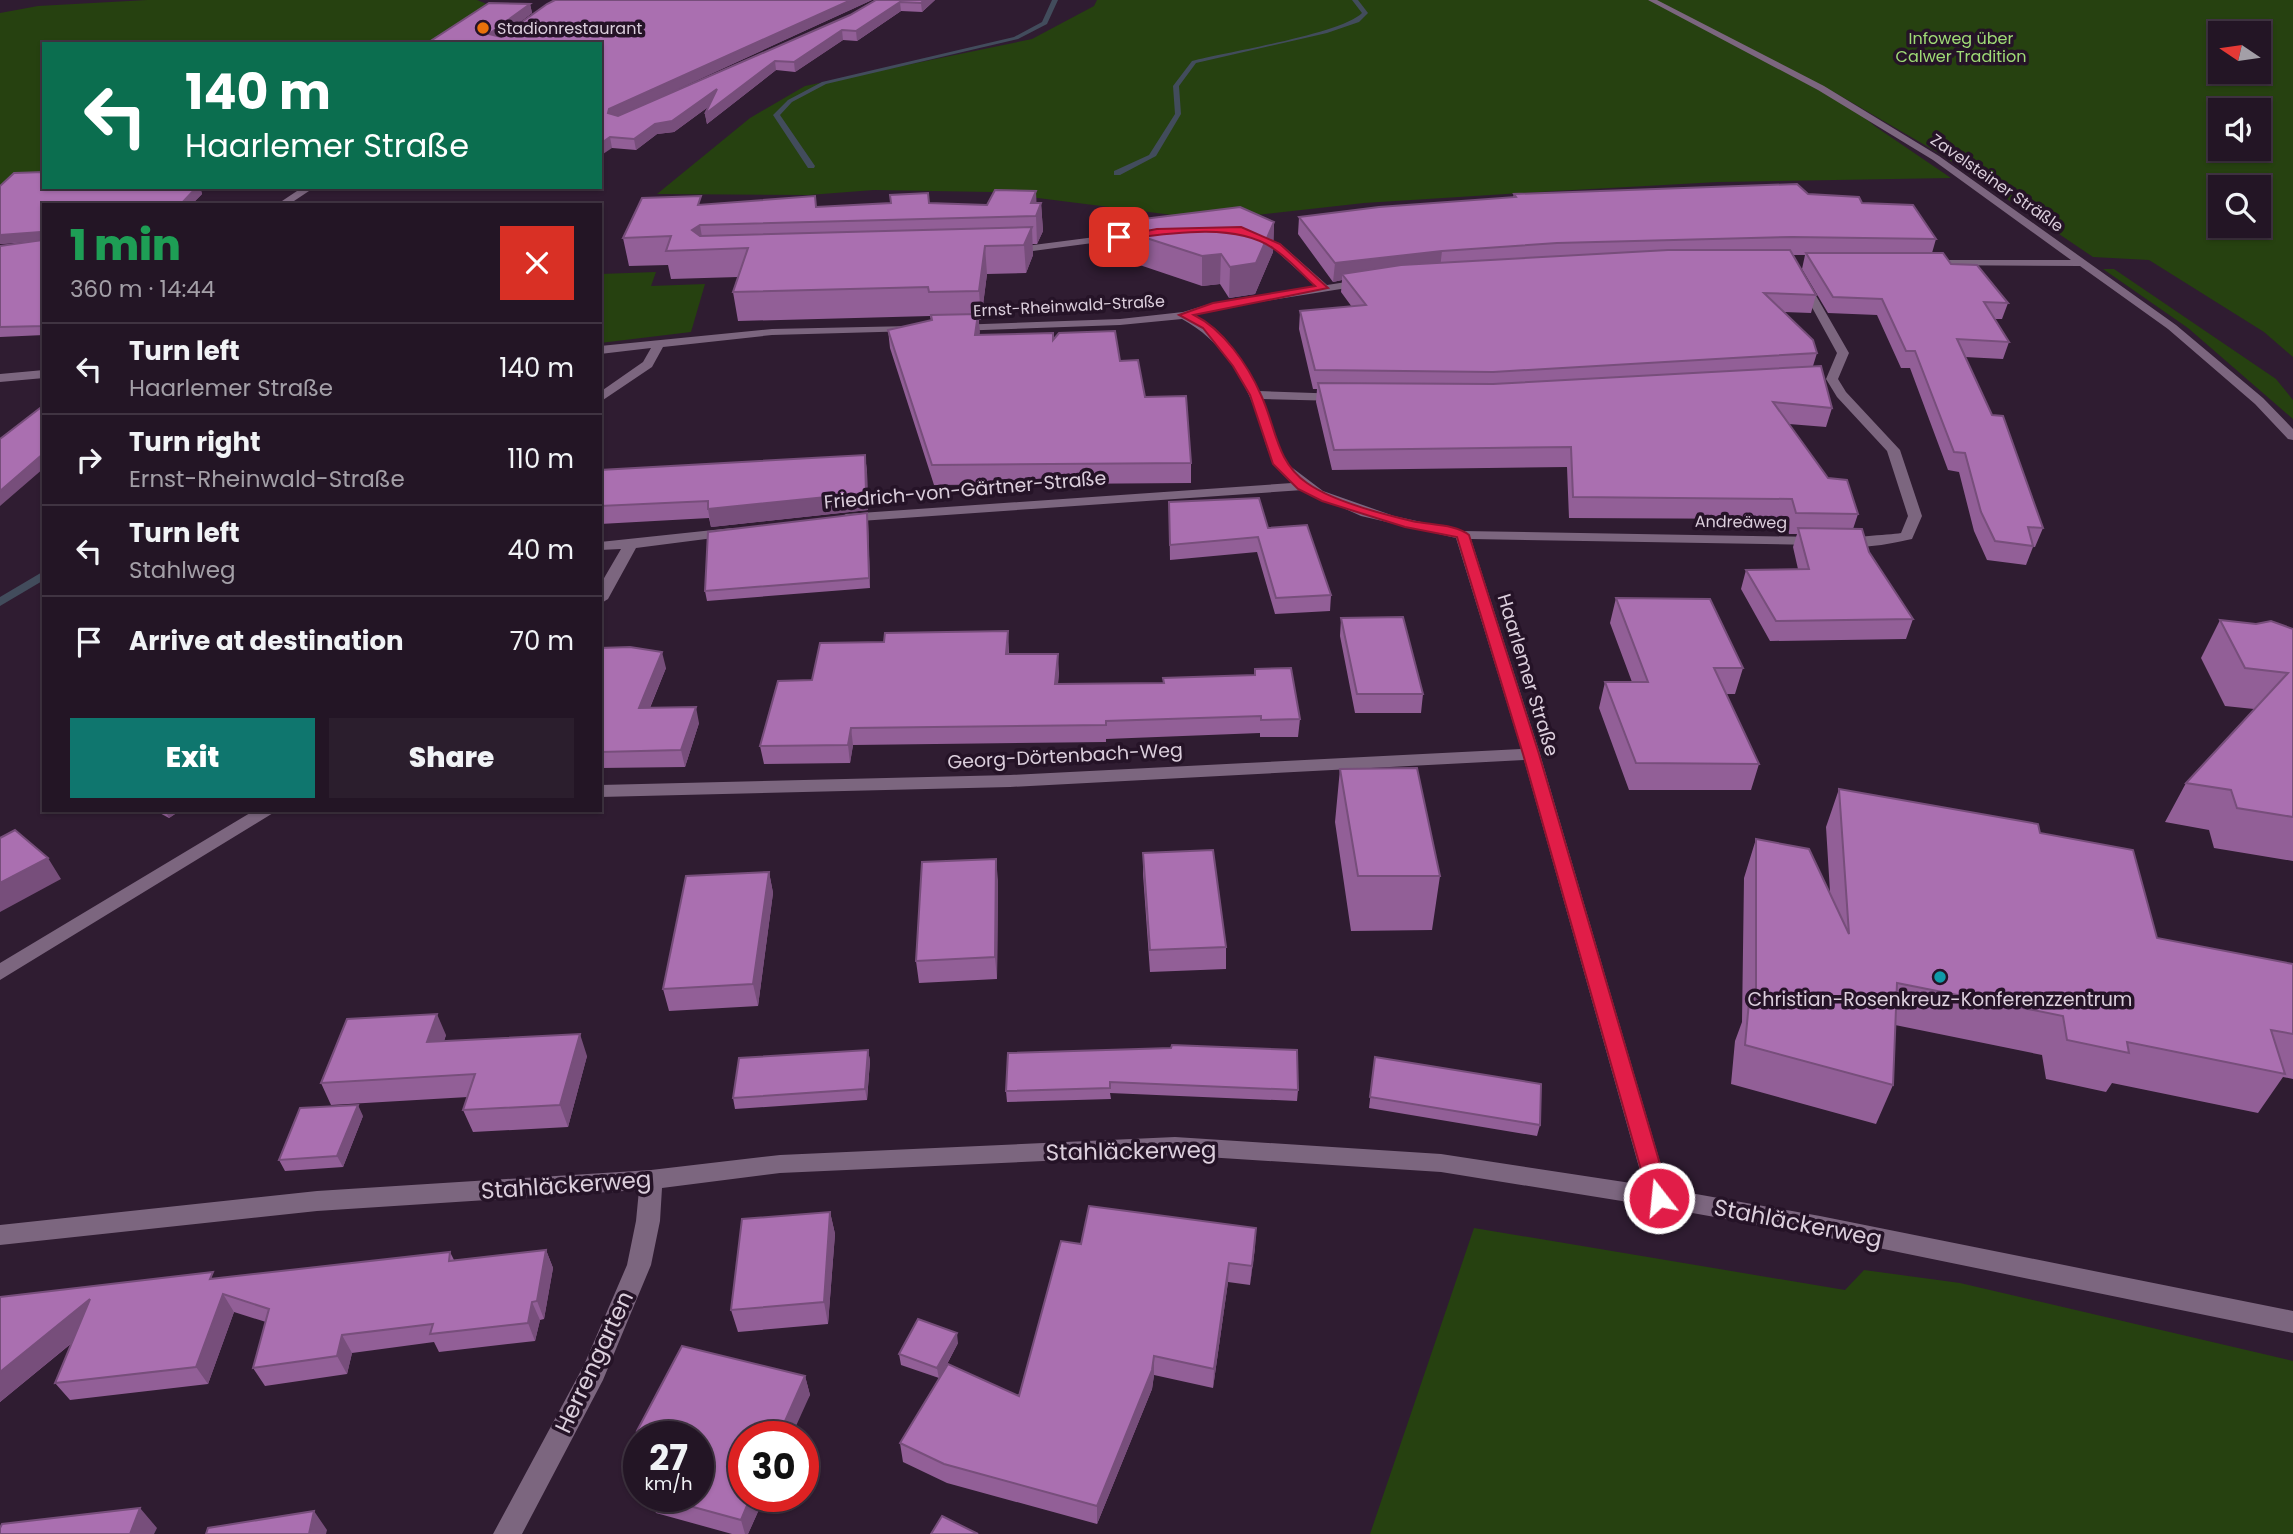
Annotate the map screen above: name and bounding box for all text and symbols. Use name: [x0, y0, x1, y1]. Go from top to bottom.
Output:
place label: Stadionrestaurant: [497, 17, 642, 40]
marker: Stadionrestaurant: [475, 20, 491, 36]
north arrow: [2208, 21, 2272, 84]
map controls: [2208, 21, 2271, 238]
park label: Infoweg über Calwer Tradition: [1896, 27, 2026, 68]
text: 140 m: [185, 58, 331, 126]
icon: left: [70, 70, 161, 161]
button: sound: [2208, 98, 2271, 161]
text: Haarlemer Straße: [185, 123, 469, 168]
street label: Zavelsteiner Sträßle: [1926, 128, 2068, 238]
button: search: [2208, 175, 2271, 238]
pin: [1089, 207, 1149, 267]
text: 1 min: [70, 216, 181, 275]
icon: arrive: [1100, 218, 1138, 256]
button: close: [500, 226, 574, 300]
text: 360 m · 14:44: [70, 273, 215, 305]
street label: Ernst-Rheinwald-Straße: [973, 289, 1165, 323]
text: Turn left: [129, 333, 240, 369]
icon: left: [70, 350, 108, 388]
text: 140 m: [499, 350, 574, 386]
text: Haarlemer Straße: [129, 372, 333, 404]
text: Turn right: [129, 424, 261, 460]
icon: right: [70, 441, 108, 479]
text: 110 m: [507, 441, 574, 477]
text: Ernst-Rheinwald-Straße: [129, 463, 405, 495]
street label: Friedrich-von-Gärtner-Straße: [823, 464, 1107, 516]
street label: Andreäweg: [1695, 510, 1787, 534]
text: Turn left: [129, 515, 240, 551]
icon: left: [70, 532, 108, 570]
text: 40 m: [508, 532, 574, 568]
text: Stahlweg: [129, 554, 235, 586]
street label: Haarlemer Straße: [1490, 590, 1566, 760]
icon: arrive: [70, 623, 108, 661]
text: Arrive at destination: [129, 623, 404, 659]
text: 70 m: [510, 623, 574, 659]
button: Exit: [70, 718, 315, 798]
button: Share: [329, 718, 574, 798]
street label: Georg-Dörtenbach-Weg: [947, 736, 1183, 776]
marker: Christian-Rosenkreuz-Konferenzzentrum: [1932, 969, 1948, 985]
place label: Christian-Rosenkreuz-Konferenzzentrum: [1748, 986, 2132, 1013]
street label: Stahläckerweg: [1045, 1134, 1217, 1168]
position arrow: [1622, 1161, 1696, 1235]
street label: Stahläckerweg: [480, 1163, 652, 1207]
street label: Stahläckerweg: [1711, 1191, 1885, 1255]
street label: Herrengarten: [547, 1286, 641, 1438]
speed limit sign: 30: [728, 1421, 819, 1512]
text: 27: [649, 1433, 688, 1482]
text: km/h: [645, 1471, 692, 1496]

